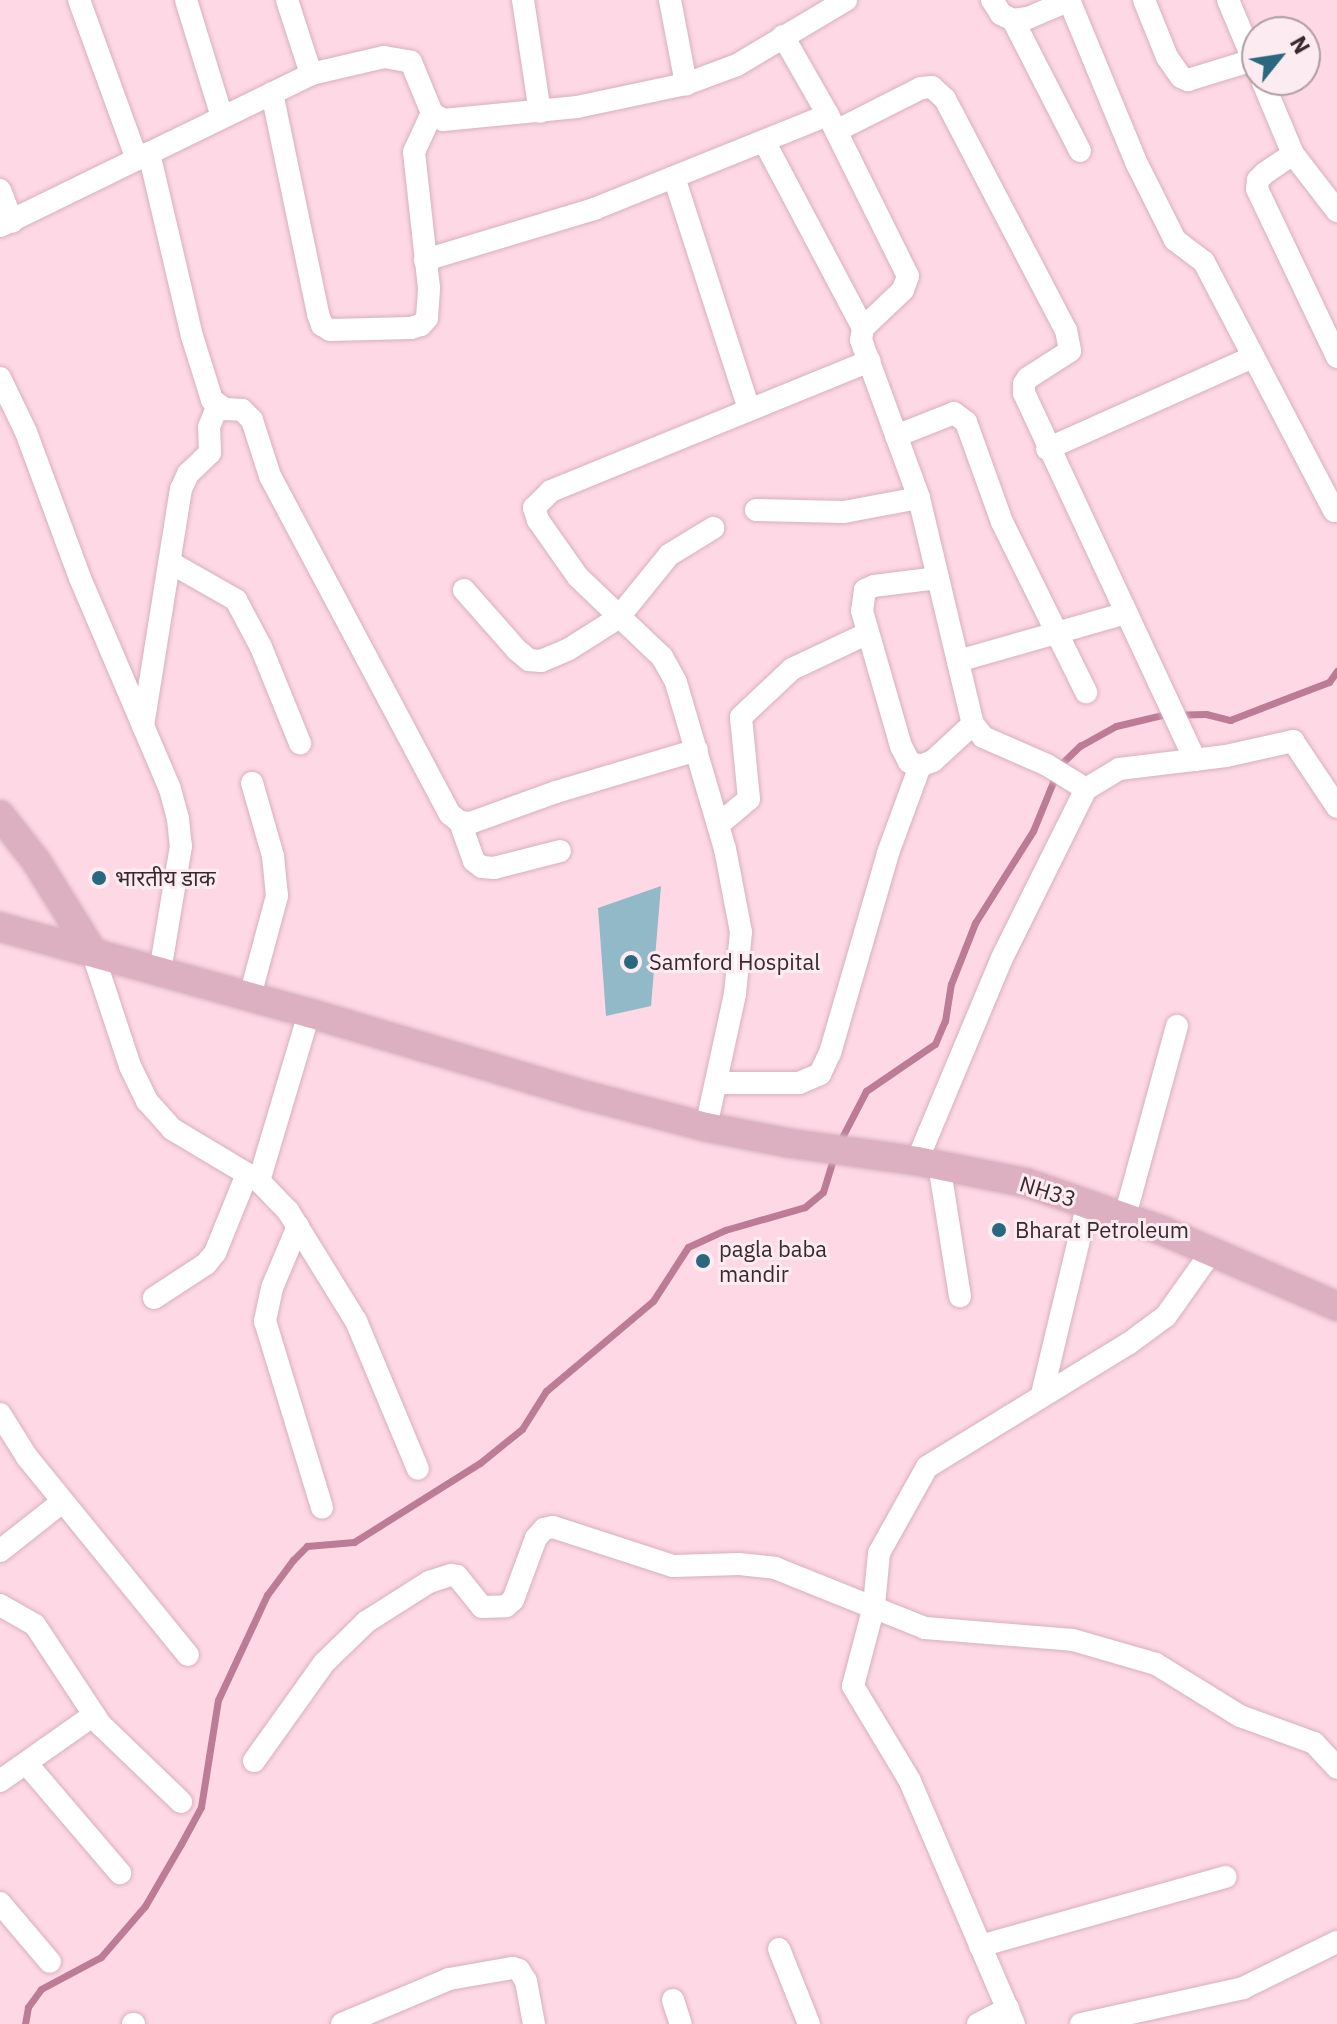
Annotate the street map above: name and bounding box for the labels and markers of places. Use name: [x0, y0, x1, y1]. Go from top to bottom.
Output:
place label: भारतीय डाक: [115, 865, 216, 891]
marker: भारतीय डाक: [90, 869, 108, 887]
place label: Samford Hospital: [649, 949, 820, 975]
marker: Samford Hospital: [620, 951, 642, 973]
place label: Bharat Petroleum: [1015, 1217, 1189, 1243]
marker: Bharat Petroleum: [990, 1221, 1008, 1239]
place label: pagla baba mandir: [719, 1235, 827, 1286]
marker: pagla baba mandir: [694, 1252, 712, 1270]

